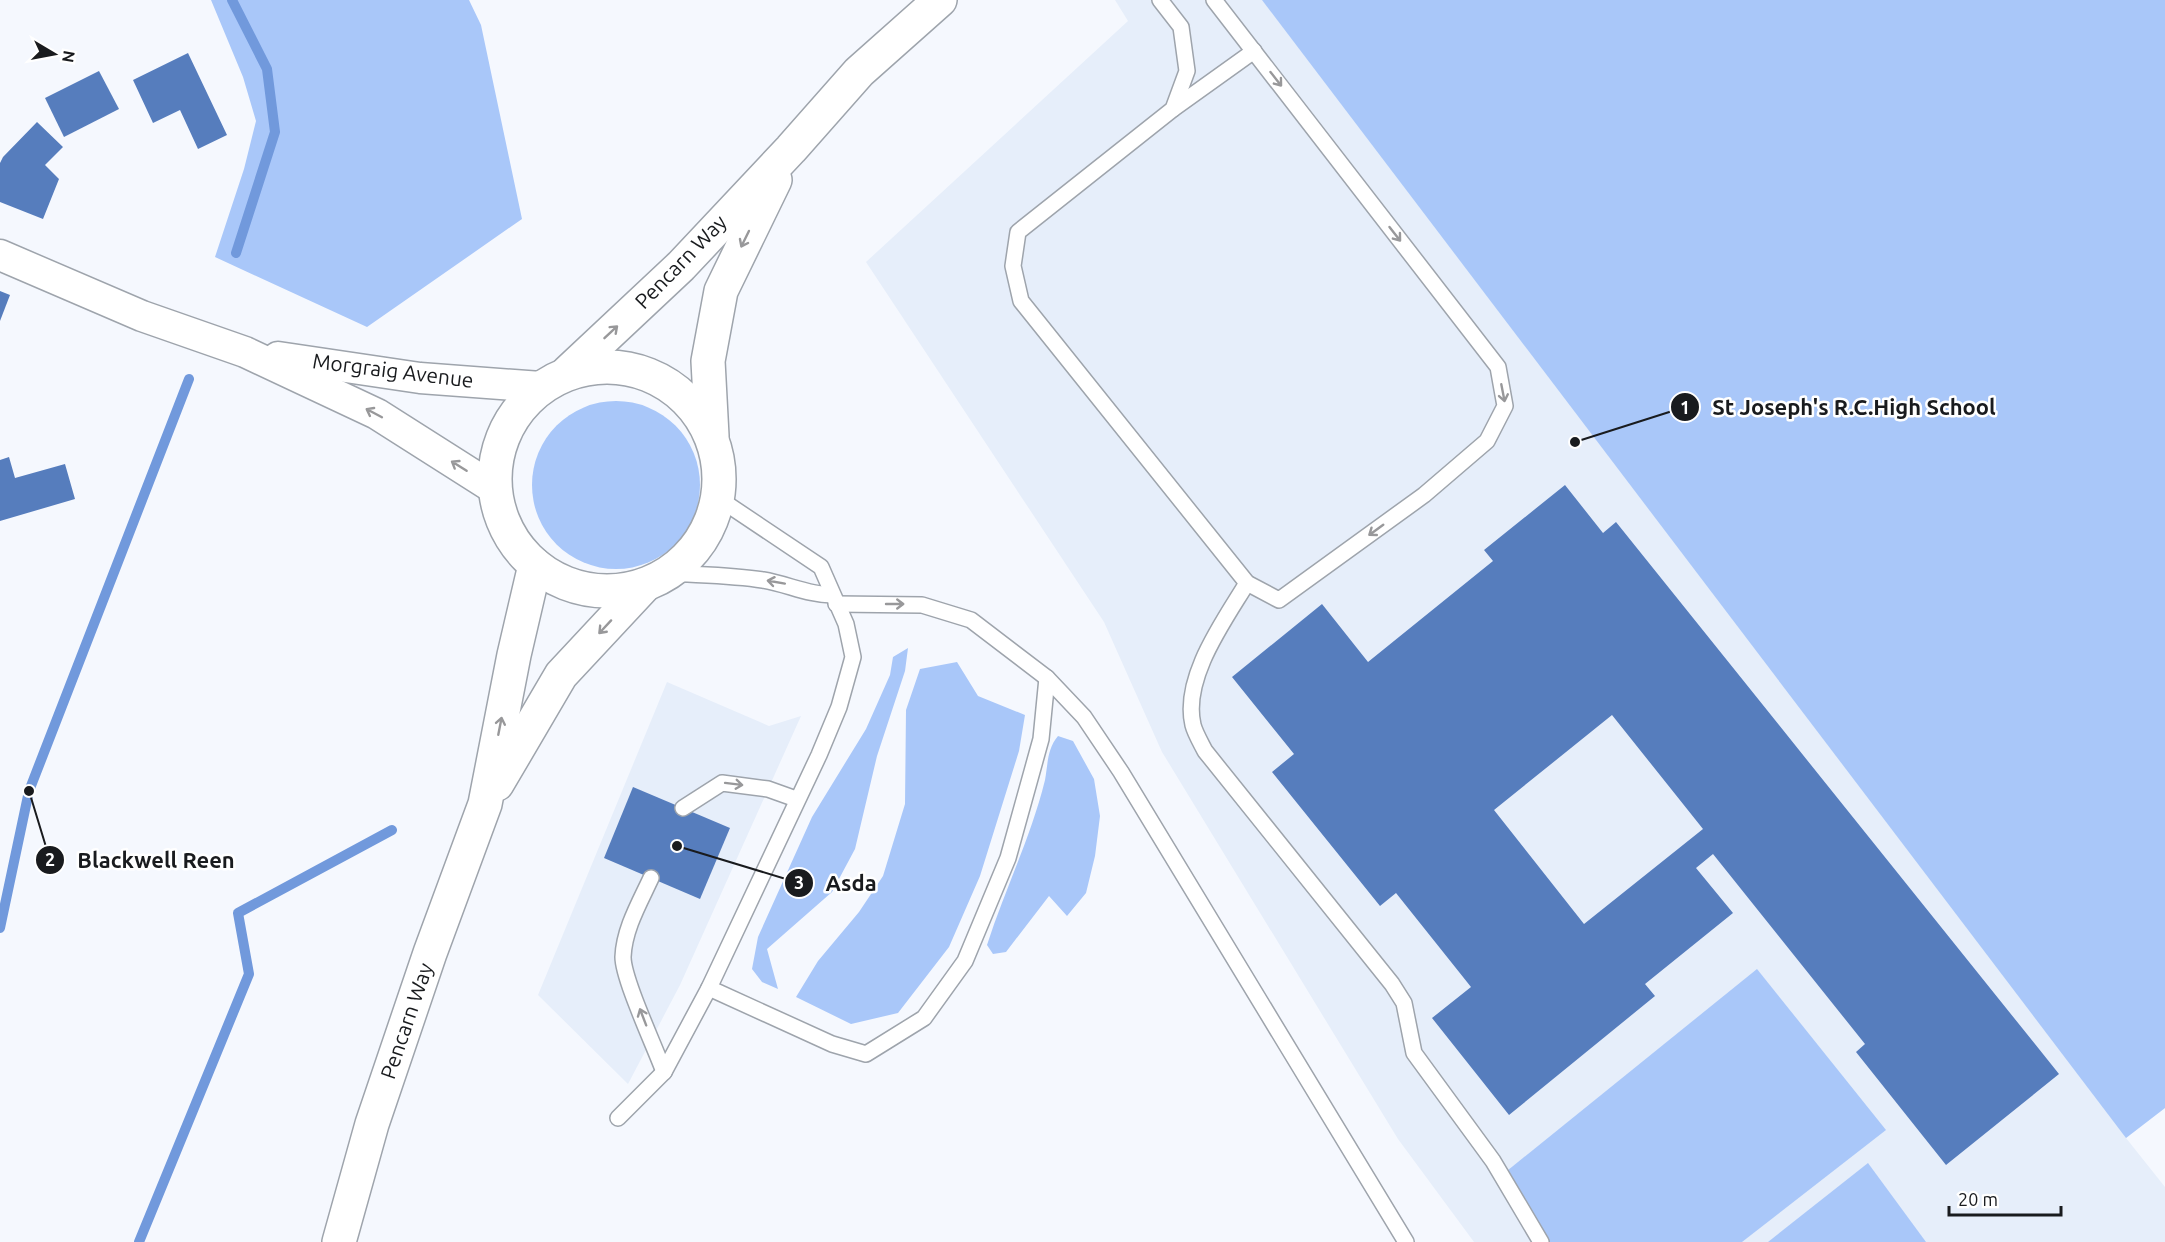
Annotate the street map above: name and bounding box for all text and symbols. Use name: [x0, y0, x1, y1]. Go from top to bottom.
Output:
north arrow: [24, 24, 84, 84]
text: N: [59, 49, 79, 64]
one-way arrow: [1269, 71, 1282, 87]
street label: Pencarn Way: [630, 209, 731, 313]
one-way arrow: [1388, 226, 1401, 242]
one-way arrow: [739, 229, 751, 247]
one-way arrow: [603, 325, 618, 340]
street label: Morgraig Avenue: [311, 348, 475, 392]
one-way arrow: [1498, 383, 1509, 403]
callout: St Joseph's R.C.High School: [1670, 387, 2008, 427]
text: St Joseph's R.C.High School: [1712, 394, 1996, 419]
text: 1: [1680, 397, 1690, 417]
one-way arrow: [365, 407, 383, 418]
one-way arrow: [451, 460, 468, 472]
one-way arrow: [1369, 524, 1385, 536]
one-way arrow: [766, 577, 786, 588]
one-way arrow: [884, 598, 904, 610]
one-way arrow: [598, 620, 613, 635]
one-way arrow: [495, 716, 506, 736]
one-way arrow: [723, 779, 743, 790]
callout: Blackwell Reen: [35, 840, 247, 880]
text: Blackwell Reen: [77, 847, 235, 872]
text: 2: [45, 849, 55, 869]
callout: Asda: [784, 863, 889, 903]
text: Asda: [825, 870, 877, 895]
text: 3: [794, 872, 804, 892]
street label: Pencarn Way: [375, 960, 437, 1082]
one-way arrow: [637, 1008, 648, 1027]
scale bar: [1949, 1179, 2062, 1217]
text: 20 m: [1958, 1189, 1998, 1209]

